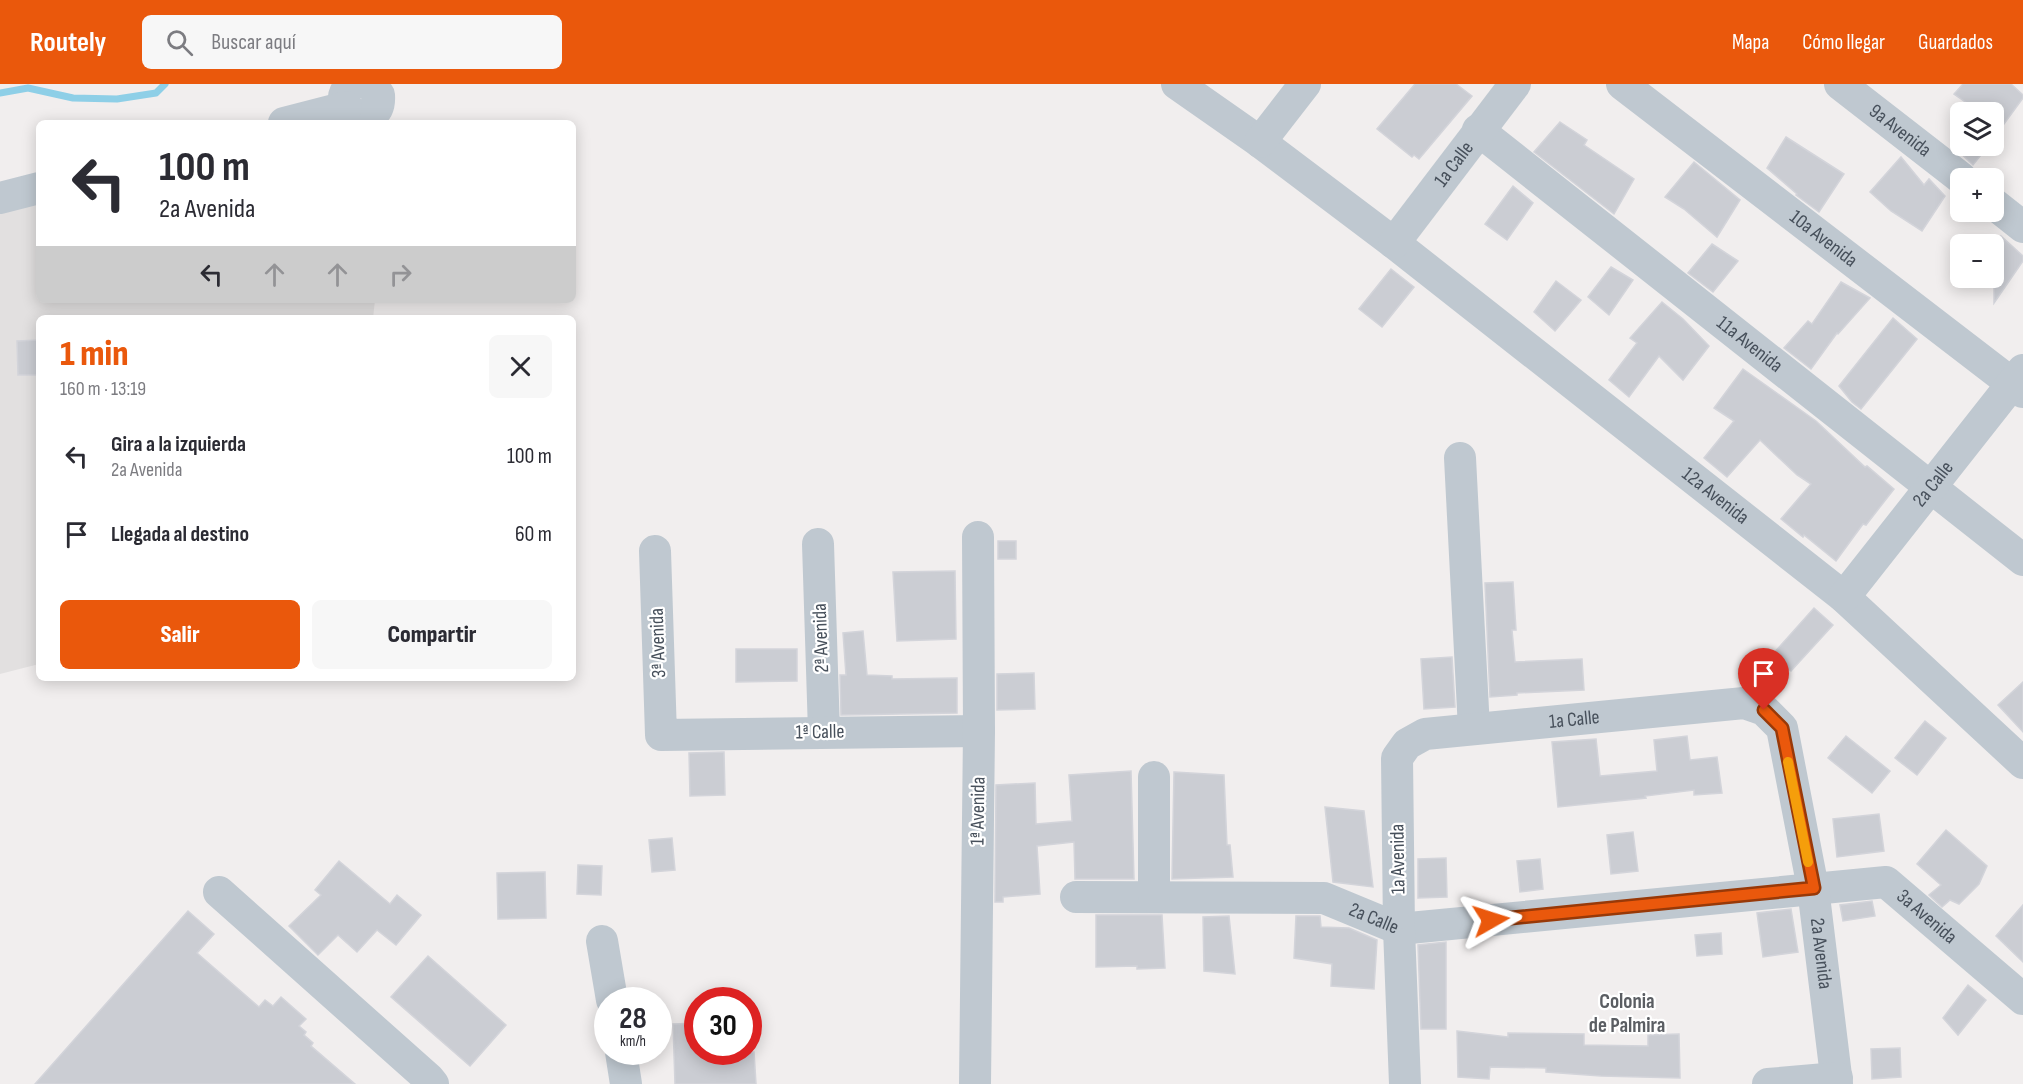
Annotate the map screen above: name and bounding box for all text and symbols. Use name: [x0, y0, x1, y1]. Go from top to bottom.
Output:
search box: [142, 15, 562, 69]
text: Routely: [30, 26, 106, 59]
icon: search: [163, 26, 196, 59]
text: Buscar aquí: [211, 29, 296, 56]
text: Mapa: [1732, 30, 1769, 55]
text: Cómo llegar: [1802, 30, 1885, 55]
text: Guardados: [1918, 30, 1993, 55]
street label: 9a Avenida: [1864, 99, 1936, 162]
map controls: [1950, 102, 2004, 288]
button: layers: [1950, 102, 2004, 156]
street label: 1a Calle: [1429, 137, 1479, 192]
text: 100 m: [159, 142, 250, 193]
icon: left: [60, 144, 138, 222]
button: +: [1950, 168, 2004, 222]
text: 2a Avenida: [159, 193, 255, 225]
street label: 10a Avenida: [1785, 205, 1862, 272]
button: −: [1950, 234, 2004, 288]
icon: left: [195, 258, 228, 291]
icon: ahead: [258, 258, 291, 291]
icon: ahead: [321, 258, 354, 291]
icon: right: [384, 258, 417, 291]
street label: 11a Avenida: [1712, 311, 1787, 378]
text: 1 min: [60, 333, 128, 376]
button: close: [489, 335, 552, 398]
text: 160 m · 13:19: [60, 377, 146, 401]
text: Gira a la izquierda: [111, 431, 246, 458]
icon: left: [60, 440, 93, 473]
text: 100 m: [507, 443, 552, 470]
street label: 2a Calle: [1908, 456, 1959, 512]
text: 2a Avenida: [111, 458, 182, 482]
street label: 12a Avenida: [1677, 462, 1754, 530]
icon: arrive: [60, 518, 93, 551]
text: Llegada al destino: [111, 521, 249, 548]
text: 60 m: [515, 521, 552, 548]
button: Salir: [60, 600, 300, 669]
button: Compartir: [312, 600, 552, 669]
street label: 2ª Avenida: [808, 603, 834, 673]
street label: 3ª Avenida: [645, 608, 671, 678]
pin: [1738, 648, 1789, 710]
icon: arrive: [1747, 657, 1780, 690]
street label: 1a Calle: [1548, 705, 1601, 734]
street label: 1ª Calle: [795, 720, 845, 744]
street label: 1ª Avenida: [965, 777, 991, 845]
street label: 1a Avenida: [1385, 824, 1411, 894]
street label: 3a Avenida: [1892, 884, 1962, 949]
position arrow: [1459, 888, 1523, 952]
street label: 2a Calle: [1345, 898, 1402, 940]
street label: 2a Avenida: [1805, 917, 1837, 990]
speed limit sign: 30: [684, 987, 762, 1065]
district label: Colonia de Palmira: [1589, 989, 1665, 1038]
text: 28: [619, 1001, 647, 1037]
text: km/h: [620, 1032, 646, 1051]

